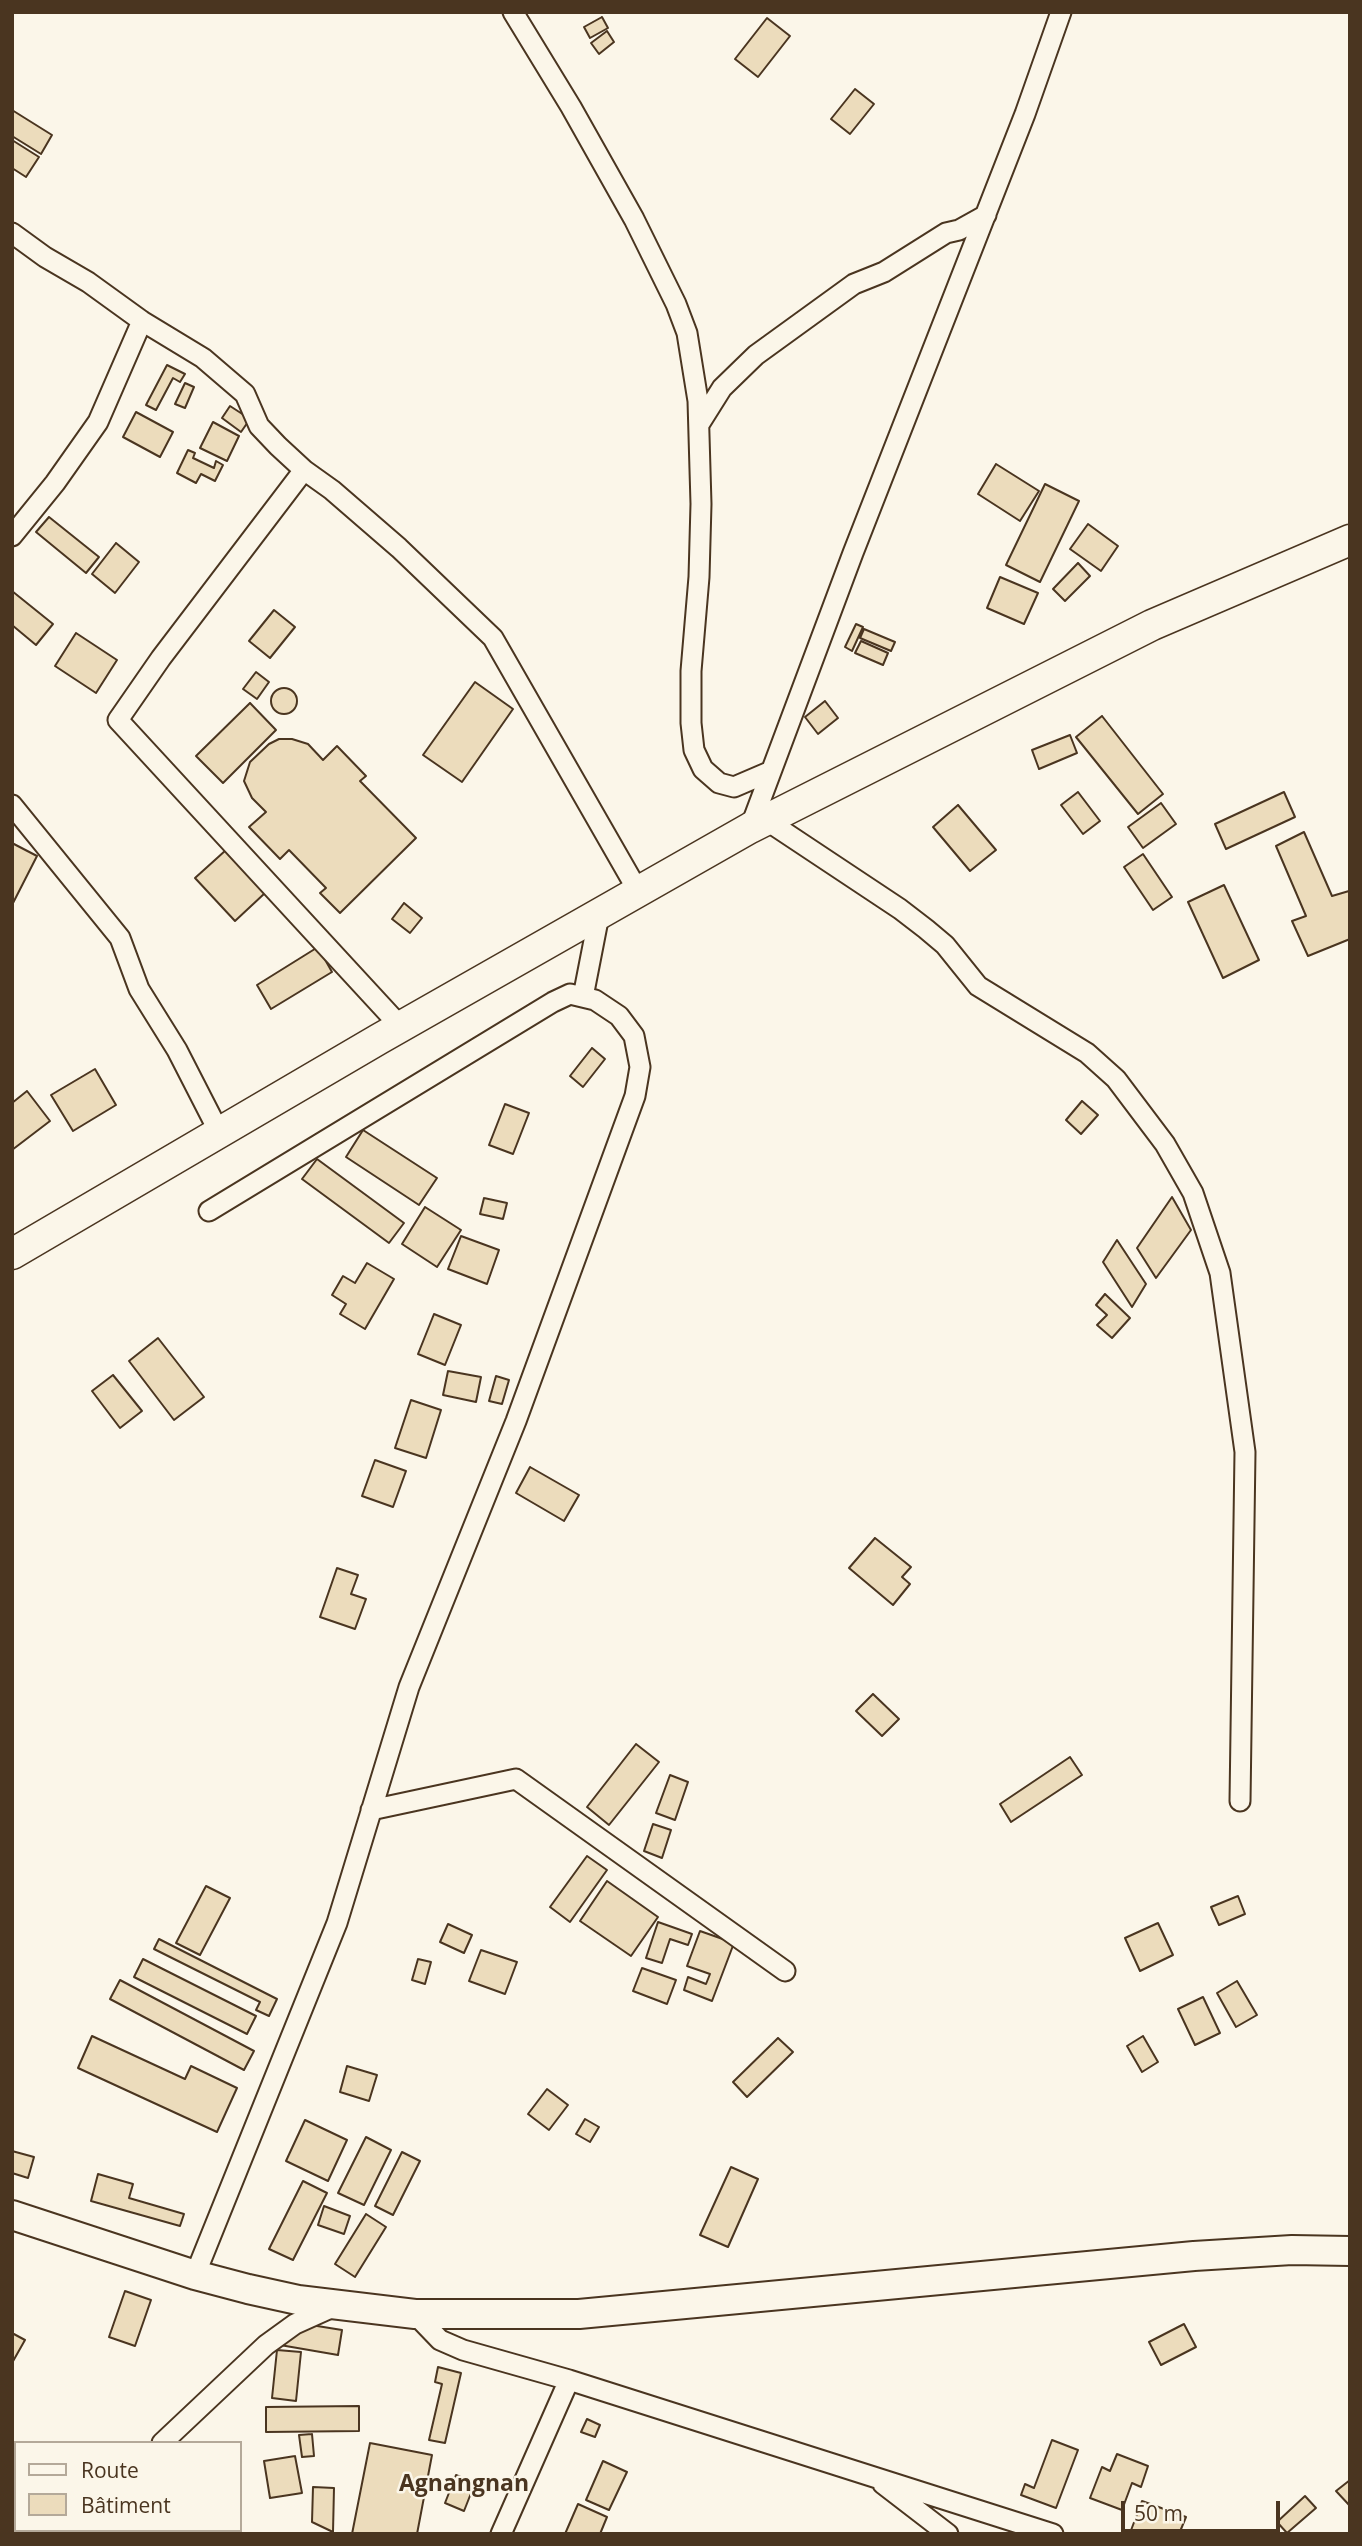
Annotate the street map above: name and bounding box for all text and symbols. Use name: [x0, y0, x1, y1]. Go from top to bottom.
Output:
legend: [14, 2441, 242, 2532]
text: Route: [81, 2456, 139, 2484]
district label: Agnangnan: [399, 2470, 529, 2498]
scale bar: [1124, 2486, 1283, 2530]
text: Bâtiment: [81, 2491, 171, 2519]
text: 50 m: [1134, 2499, 1183, 2527]

